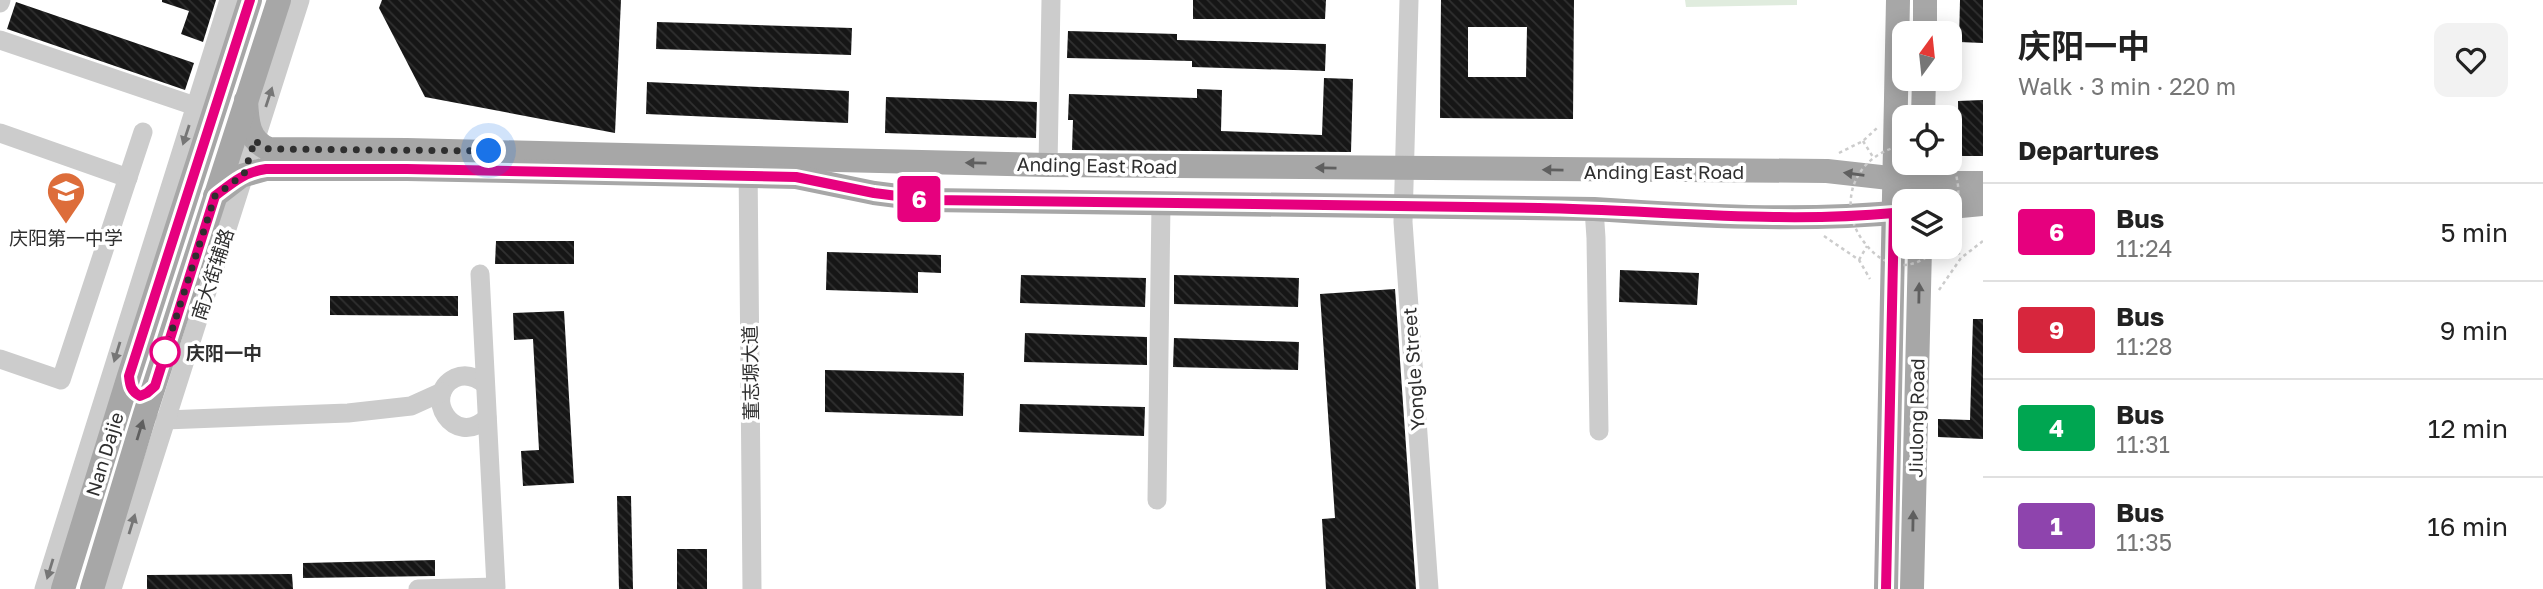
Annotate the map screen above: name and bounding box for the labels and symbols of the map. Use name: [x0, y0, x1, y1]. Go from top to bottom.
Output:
north arrow: [1892, 21, 1962, 91]
one-way arrow: [264, 86, 274, 107]
one-way arrow: [180, 125, 190, 146]
your location: [471, 133, 506, 168]
street label: Anding East Road: [1017, 152, 1177, 178]
one-way arrow: [964, 158, 986, 169]
street label: Anding East Road: [1584, 160, 1744, 183]
one-way arrow: [1314, 162, 1336, 174]
one-way arrow: [1542, 164, 1564, 176]
one-way arrow: [1843, 168, 1865, 179]
school or university icon: 庆阳第一中学: [45, 170, 87, 225]
line badge: 6: [896, 176, 942, 222]
street label: 南大街辅路: [186, 225, 238, 323]
place label: 庆阳第一中学: [9, 226, 123, 249]
one-way arrow: [1913, 282, 1925, 304]
street label: Yongle Street: [1397, 307, 1429, 431]
street label: 董志塬大道: [738, 325, 762, 421]
marker: 庆阳一中: [150, 337, 180, 367]
place label: 庆阳一中: [186, 341, 262, 364]
one-way arrow: [111, 342, 122, 363]
street label: Jiulong Road: [1903, 358, 1929, 478]
street label: Nan Dajie: [80, 409, 128, 499]
one-way arrow: [136, 419, 146, 440]
one-way arrow: [1908, 510, 1919, 532]
one-way arrow: [128, 513, 138, 534]
one-way arrow: [44, 559, 55, 580]

